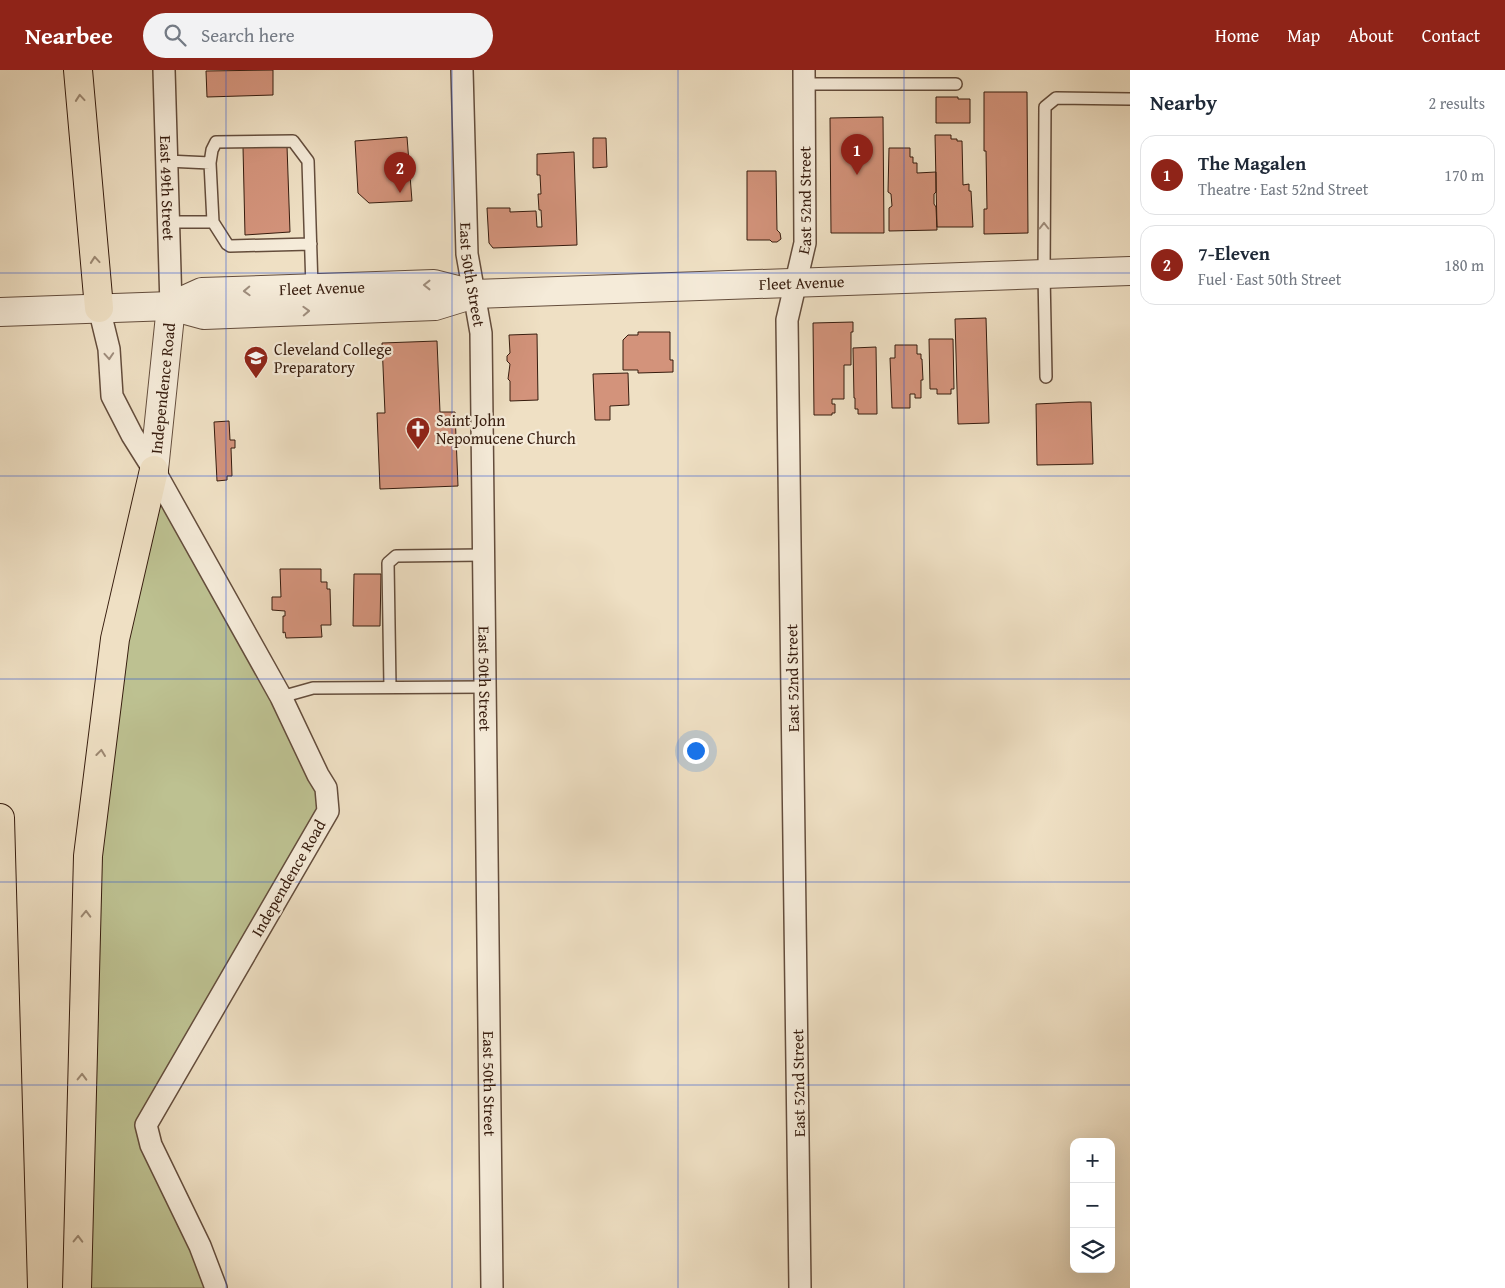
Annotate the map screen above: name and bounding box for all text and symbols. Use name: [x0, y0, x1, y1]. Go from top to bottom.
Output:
search box: [143, 13, 493, 58]
text: Nearbee: [25, 18, 113, 53]
icon: search: [161, 21, 189, 49]
text: Search here: [201, 21, 295, 49]
text: Home: [1215, 22, 1259, 49]
text: Map: [1287, 22, 1320, 49]
text: About: [1348, 22, 1394, 49]
text: Contact: [1422, 22, 1480, 49]
text: Nearby: [1150, 87, 1217, 118]
text: 2 results: [1428, 91, 1485, 115]
one-way arrow: [75, 93, 86, 101]
pin: 1: [841, 134, 873, 175]
street label: East 49th Street: [154, 135, 181, 241]
street label: East 52nd Street: [791, 146, 817, 257]
text: The Magalen: [1198, 149, 1306, 177]
pin: 2: [384, 152, 416, 193]
text: 1: [1163, 163, 1171, 187]
text: 170 m: [1444, 163, 1484, 187]
text: Theatre · East 52nd Street: [1198, 177, 1368, 201]
one-way arrow: [1039, 221, 1049, 229]
street label: East 50th Street: [454, 222, 492, 329]
text: 7-Eleven: [1198, 239, 1270, 267]
text: 2: [1163, 253, 1171, 277]
text: 180 m: [1444, 253, 1484, 277]
one-way arrow: [90, 255, 101, 263]
text: Fuel · East 50th Street: [1198, 267, 1341, 291]
street label: Fleet Avenue: [758, 269, 845, 296]
street label: Fleet Avenue: [279, 274, 365, 301]
one-way arrow: [422, 280, 430, 290]
one-way arrow: [242, 285, 250, 296]
one-way arrow: [302, 306, 310, 317]
street label: Independence Road: [144, 321, 181, 455]
place label: Cleveland College Preparatory: [274, 337, 392, 379]
school or university icon: Cleveland College Preparatory: [243, 345, 269, 379]
one-way arrow: [104, 352, 115, 360]
place label: Saint John Nepomucene Church: [436, 408, 576, 450]
church icon: Saint John Nepomucene Church: [405, 416, 431, 450]
street label: East 52nd Street: [779, 623, 805, 732]
street label: East 50th Street: [472, 626, 498, 732]
your location: [683, 738, 709, 764]
one-way arrow: [95, 748, 106, 756]
street label: Independence Road: [245, 815, 332, 941]
one-way arrow: [81, 910, 92, 918]
street label: East 52nd Street: [785, 1028, 811, 1137]
street label: East 50th Street: [477, 1031, 502, 1137]
one-way arrow: [77, 1073, 88, 1081]
map controls: [1070, 1138, 1115, 1273]
button: +: [1070, 1138, 1115, 1183]
button: −: [1070, 1183, 1115, 1228]
button: layers: [1070, 1228, 1115, 1273]
one-way arrow: [73, 1235, 83, 1243]

